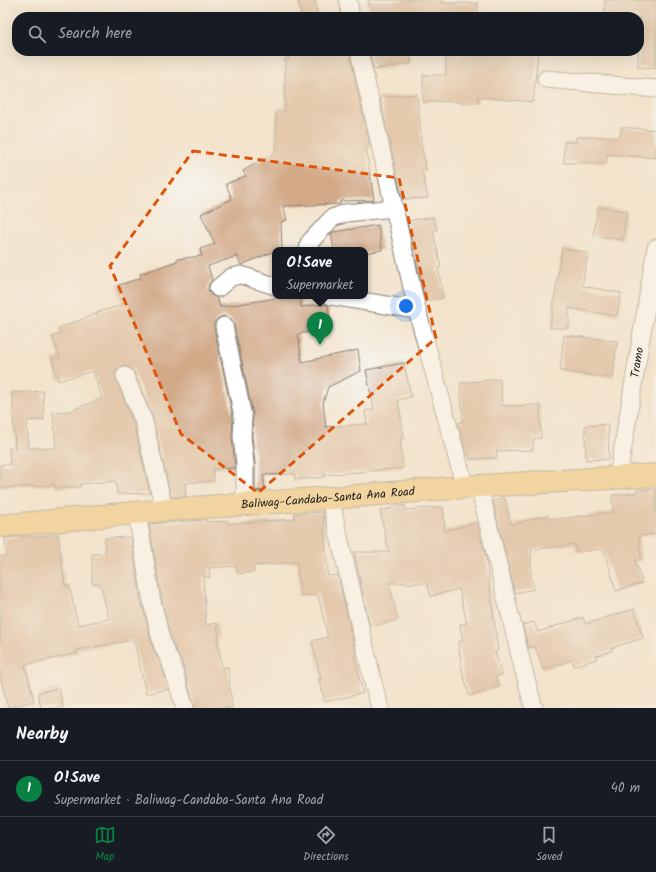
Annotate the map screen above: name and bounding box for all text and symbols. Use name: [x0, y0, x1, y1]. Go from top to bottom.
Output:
search box: [12, 12, 644, 56]
text: Search here: [58, 22, 132, 46]
icon: search: [26, 23, 48, 45]
popup: [272, 247, 368, 299]
text: O!Save: [286, 251, 332, 275]
text: Supermarket: [286, 275, 354, 296]
your location: [396, 296, 416, 316]
pin: 1: [307, 312, 333, 345]
street label: Tramo: [626, 346, 649, 380]
street label: Baliwag-Candaba-Santa Ana Road: [240, 482, 416, 514]
text: Nearby: [16, 721, 68, 748]
text: O!Save: [54, 766, 100, 790]
text: 1: [27, 778, 31, 799]
text: 40 m: [611, 778, 640, 799]
text: Supermarket · Baliwag-Candaba-Santa Ana Road: [54, 790, 323, 811]
tab: Map: [94, 824, 116, 866]
tab: Directions: [303, 824, 349, 866]
tab: Saved: [536, 824, 562, 866]

